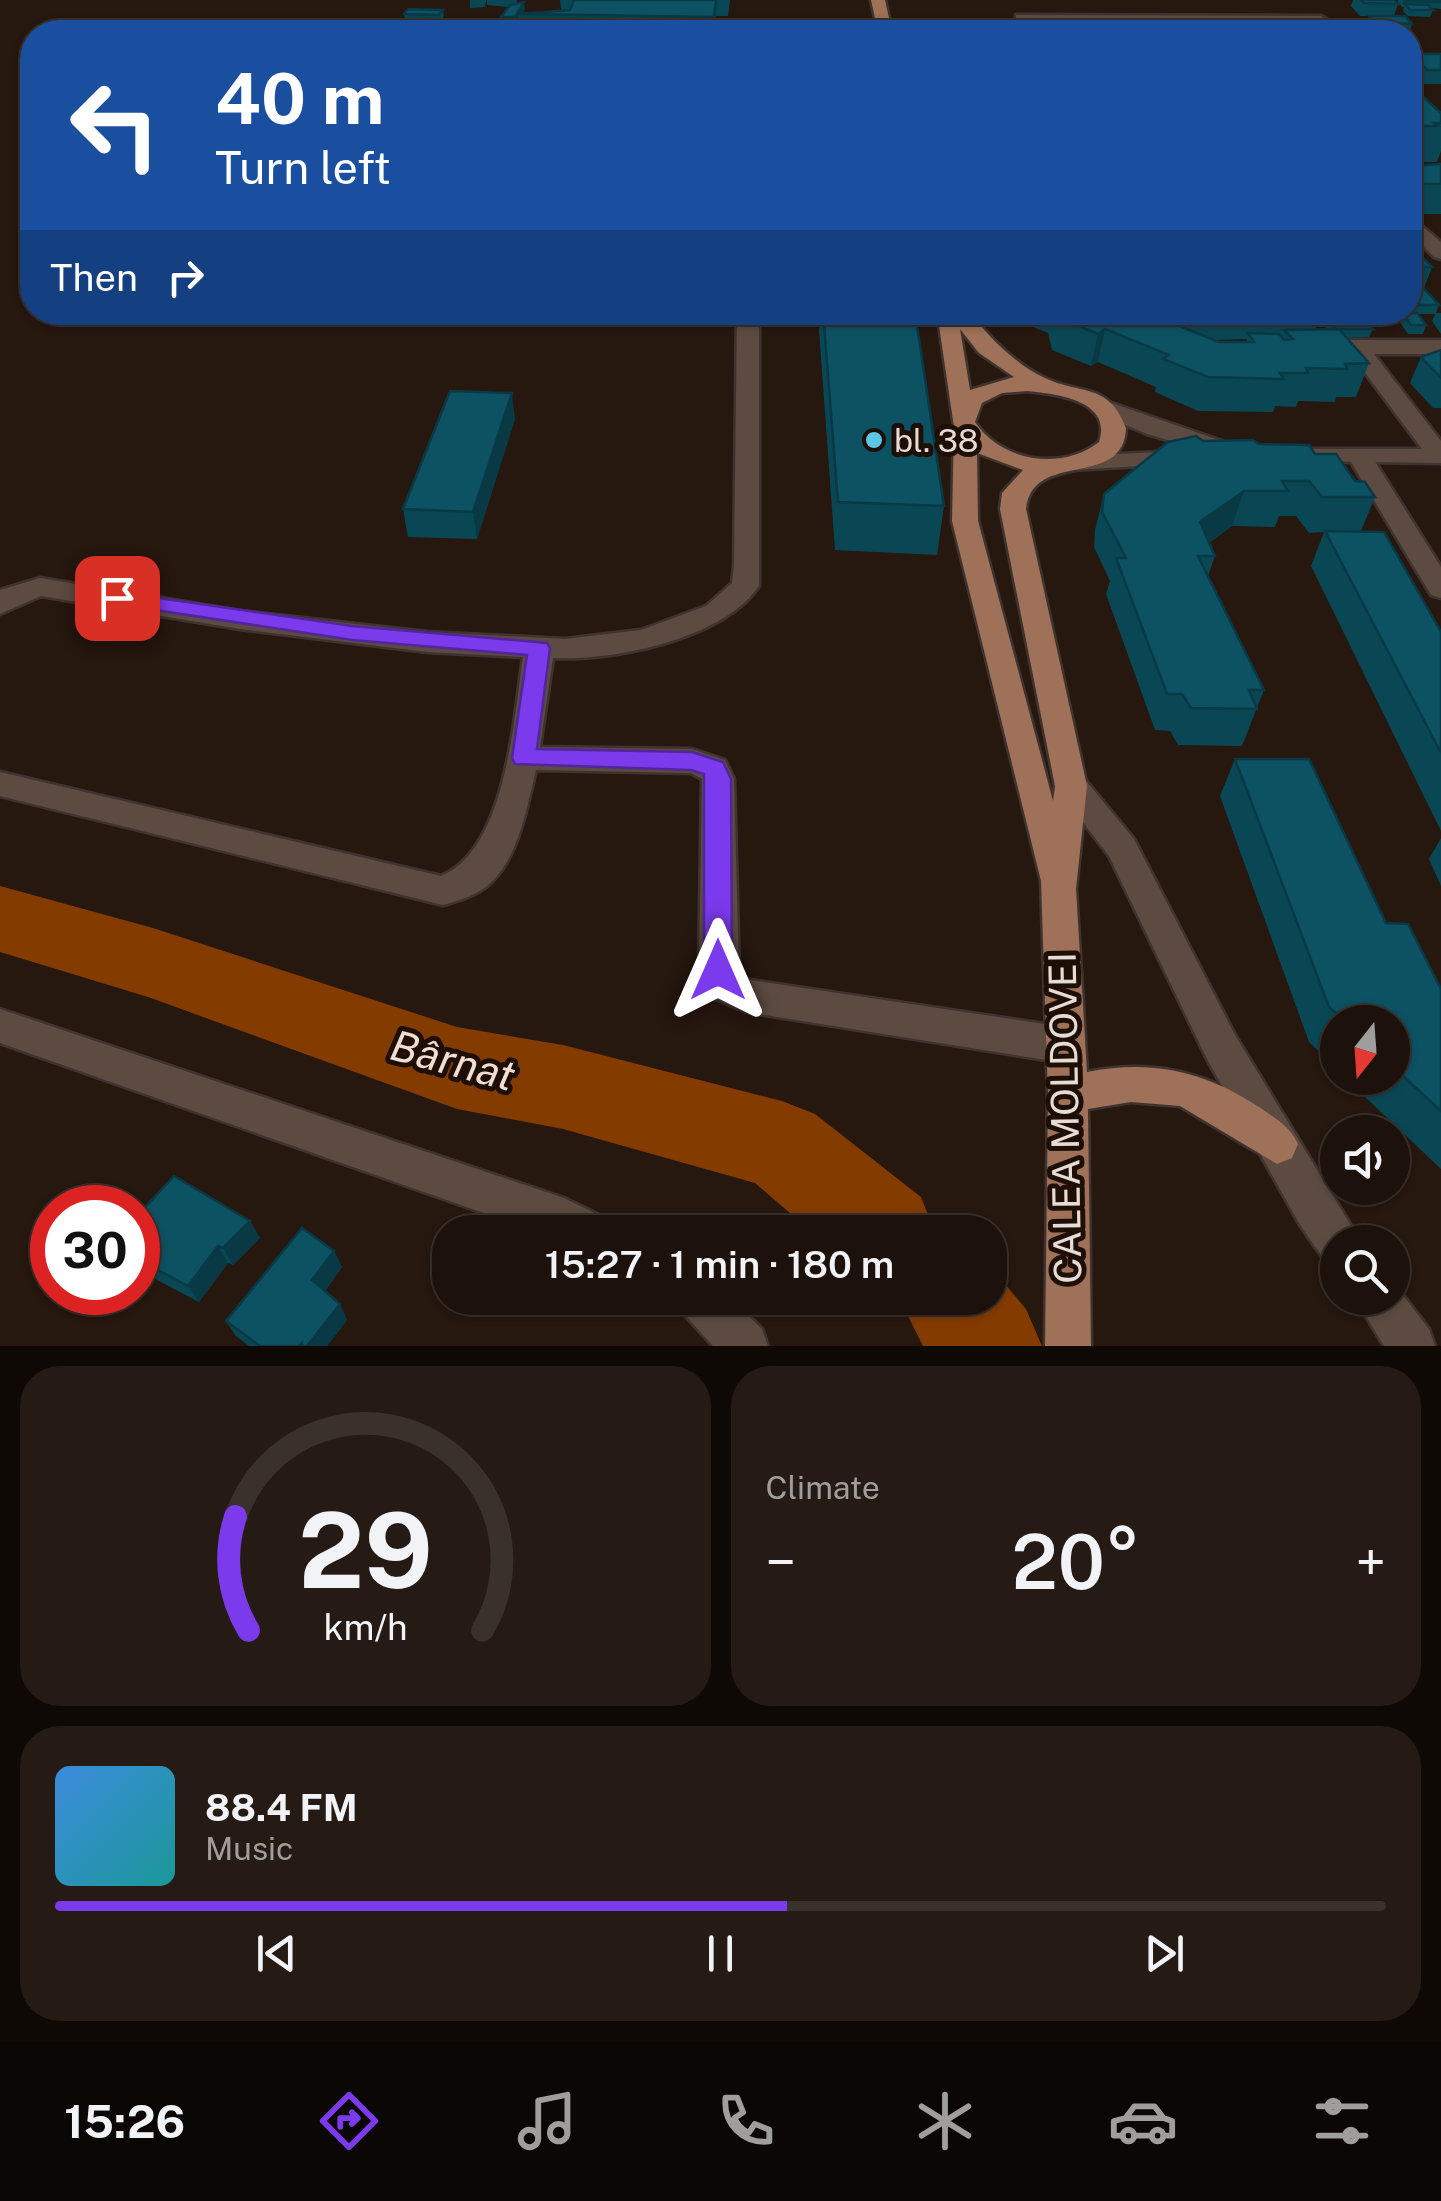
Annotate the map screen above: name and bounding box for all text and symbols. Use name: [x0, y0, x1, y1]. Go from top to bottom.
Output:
text: 40 m: [215, 57, 385, 140]
icon: left: [50, 60, 180, 190]
text: Turn left: [215, 141, 391, 194]
icon: right: [158, 250, 213, 305]
text: Then: [50, 255, 138, 300]
place label: bl. 38: [894, 422, 978, 459]
marker: bl. 38: [863, 429, 885, 451]
pin: [75, 556, 160, 641]
icon: arrive: [90, 571, 145, 626]
position arrow: [666, 918, 770, 1022]
street label: CALEA MOLDOVEI: [1040, 952, 1090, 1284]
north arrow: [1320, 1005, 1410, 1095]
map controls: [1320, 1005, 1410, 1315]
water label: Bârnat: [386, 1020, 521, 1100]
button: sound: [1320, 1115, 1410, 1205]
speed limit sign: 30: [30, 1185, 160, 1315]
button: search: [1320, 1225, 1410, 1315]
text: 15:27 · 1 min · 180 m: [545, 1242, 894, 1287]
text: Climate: [766, 1469, 880, 1506]
text: 29: [298, 1489, 433, 1611]
text: 20°: [1011, 1518, 1140, 1606]
text: −: [766, 1530, 796, 1594]
text: +: [1355, 1530, 1386, 1594]
text: km/h: [323, 1606, 407, 1648]
text: 88.4 FM: [205, 1785, 358, 1830]
text: Music: [205, 1830, 293, 1867]
icon: previous: [249, 1926, 304, 1981]
icon: pause: [693, 1926, 748, 1981]
icon: next: [1137, 1926, 1192, 1981]
icon: directions: [314, 2086, 384, 2156]
icon: music: [512, 2086, 582, 2156]
icon: phone: [711, 2086, 781, 2156]
icon: climate: [910, 2086, 980, 2156]
icon: car: [1108, 2086, 1178, 2156]
icon: filters: [1307, 2086, 1377, 2156]
text: 15:26: [64, 2095, 185, 2148]

